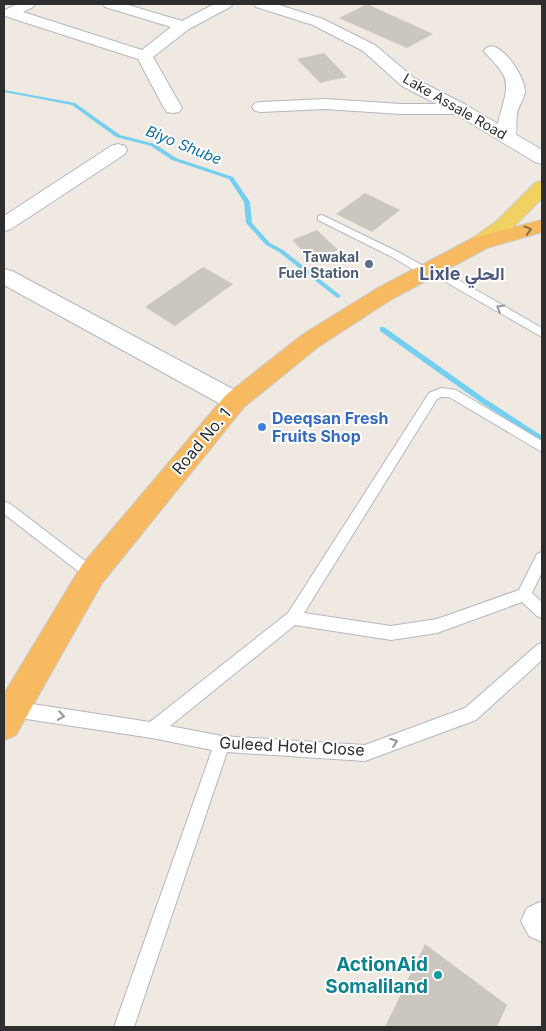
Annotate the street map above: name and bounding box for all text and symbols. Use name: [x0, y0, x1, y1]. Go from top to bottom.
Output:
street label: Lake Assale Road: [400, 69, 510, 143]
water label: Biyo Shube: [143, 121, 225, 169]
one-way arrow: [524, 225, 533, 236]
place label: Tawakal Fuel Station: [278, 248, 359, 281]
marker: Tawakal Fuel Station: [363, 258, 375, 270]
district label: Lixle الحلي: [419, 263, 505, 289]
one-way arrow: [497, 305, 506, 315]
street label: Road No. 1: [168, 404, 234, 478]
place label: Deeqsan Fresh Fruits Shop: [272, 408, 388, 446]
marker: Deeqsan Fresh Fruits Shop: [256, 421, 268, 433]
one-way arrow: [57, 711, 65, 721]
street label: Guleed Hotel Close: [219, 732, 365, 760]
one-way arrow: [389, 738, 398, 748]
place label: ActionAid Somaliland: [325, 953, 428, 998]
marker: ActionAid Somaliland: [432, 969, 444, 981]

